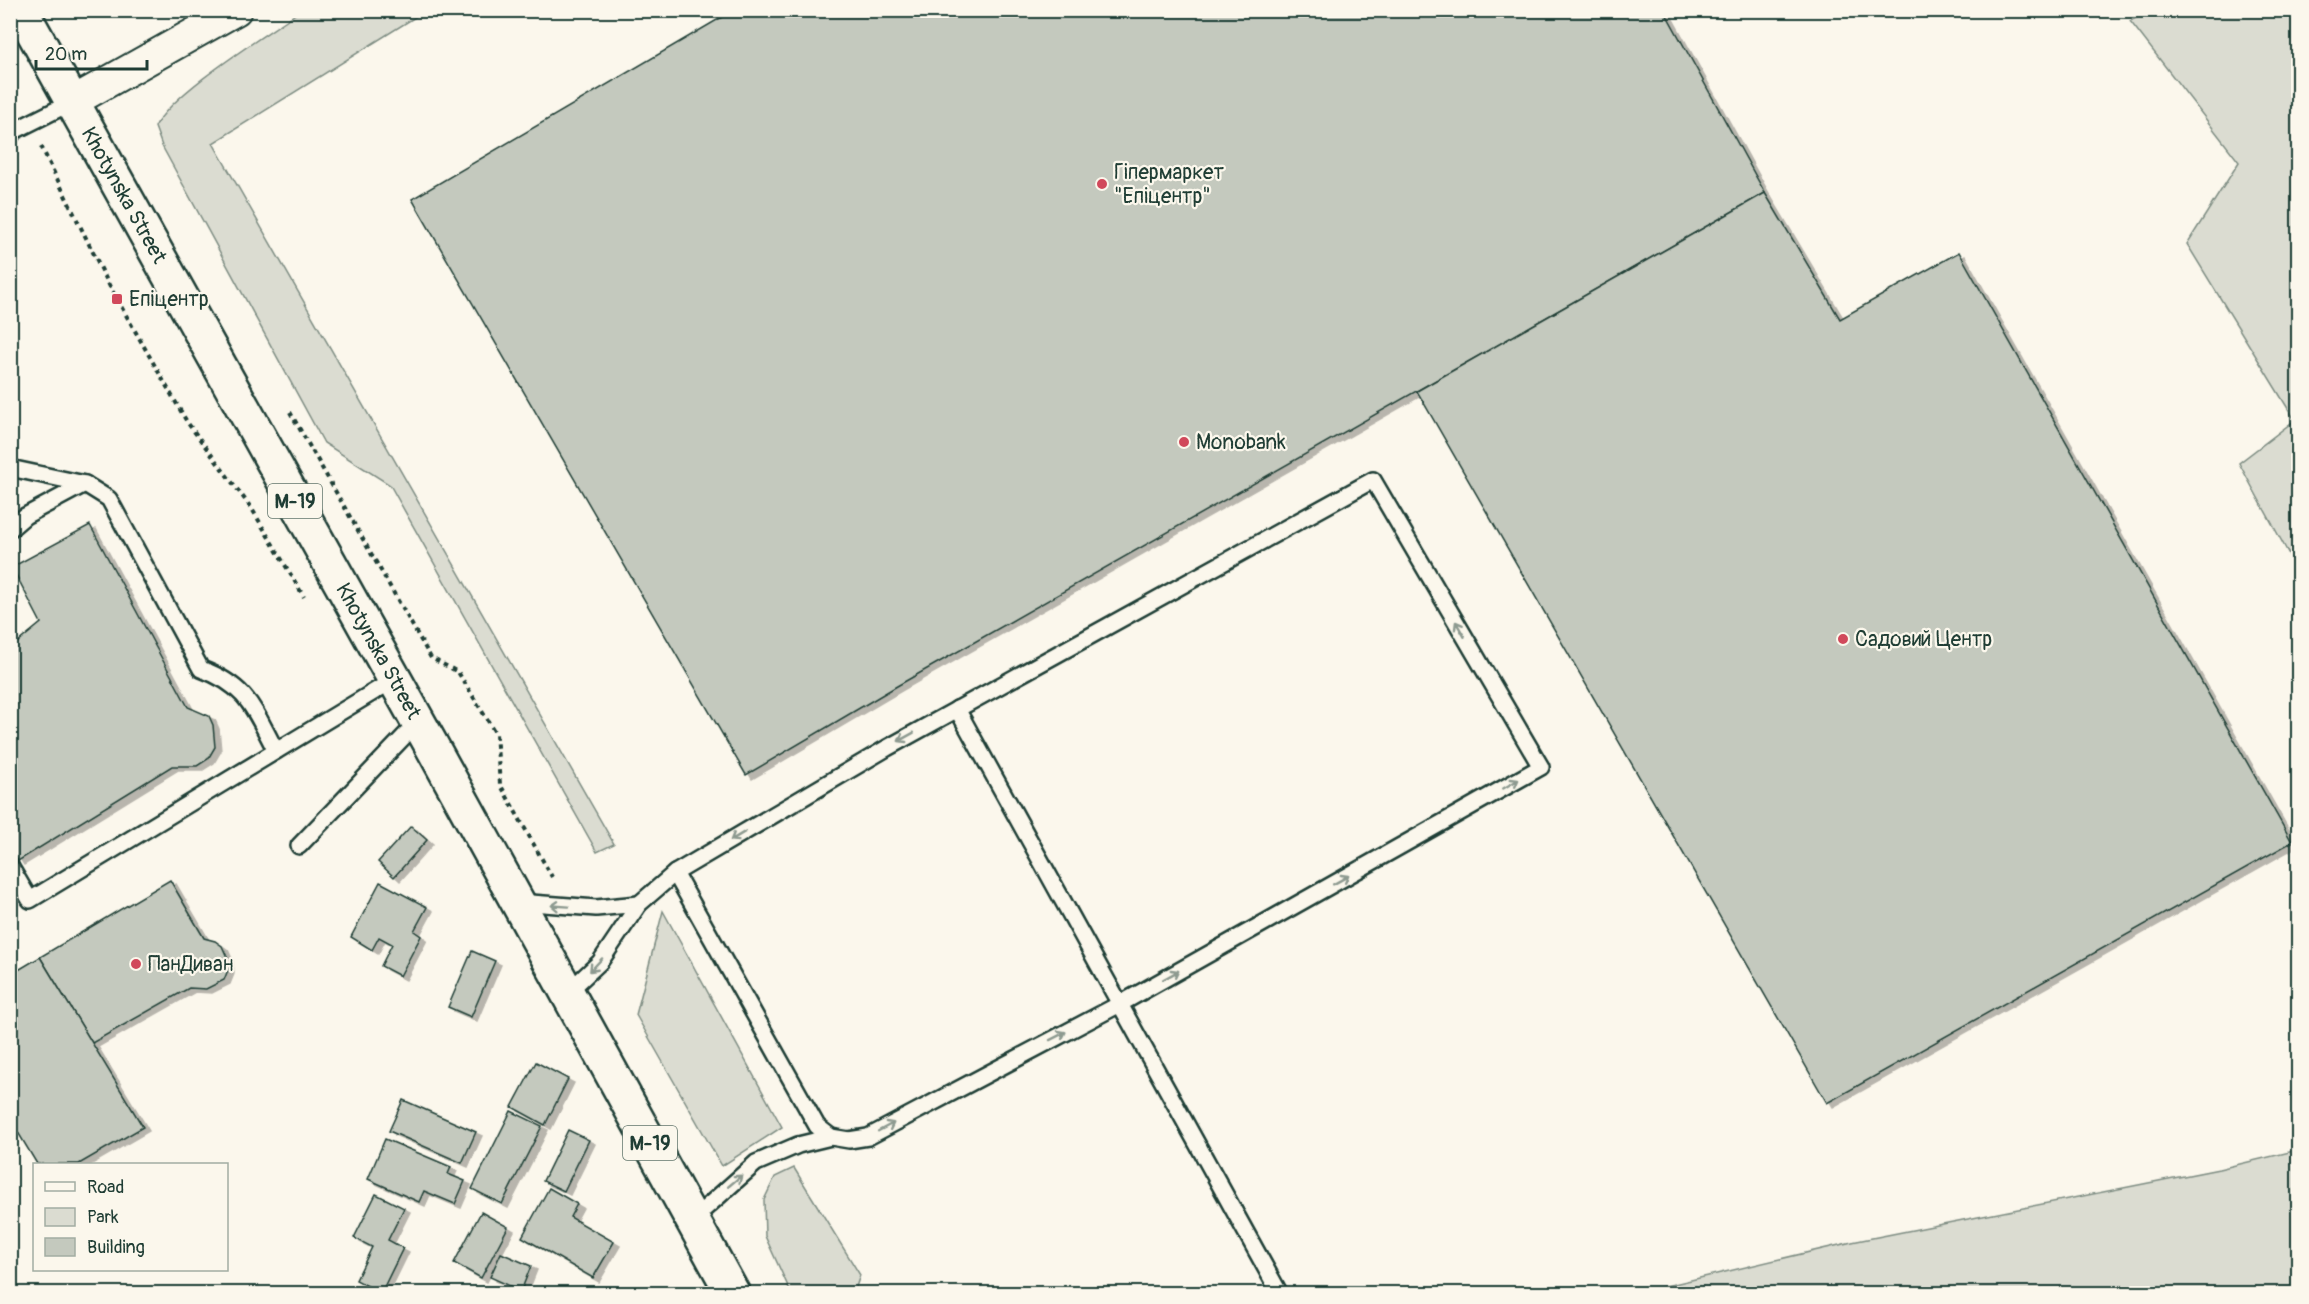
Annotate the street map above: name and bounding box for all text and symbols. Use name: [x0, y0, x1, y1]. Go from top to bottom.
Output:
scale bar: [36, 33, 147, 71]
text: 20 m: [45, 43, 87, 66]
street label: Khotynska Street: [75, 122, 173, 269]
place label: Гіпермаркет "Епіцентр": [1114, 159, 1224, 210]
marker: Гіпермаркет "Епіцентр": [1095, 177, 1109, 191]
place label: Епіцентр: [129, 286, 209, 313]
marker: Епіцентр: [110, 292, 124, 306]
place label: Monobank: [1196, 429, 1286, 456]
marker: Monobank: [1177, 435, 1191, 449]
road number: М-19: [268, 484, 322, 518]
street label: Khotynska Street: [330, 578, 428, 724]
one-way arrow: [1454, 621, 1466, 638]
place label: Садовий Центр: [1855, 626, 1992, 653]
marker: Садовий Центр: [1836, 632, 1850, 646]
one-way arrow: [898, 731, 915, 743]
one-way arrow: [1502, 778, 1519, 790]
one-way arrow: [730, 830, 747, 842]
one-way arrow: [1332, 873, 1349, 885]
one-way arrow: [551, 900, 571, 911]
place label: ПанДиван: [148, 951, 233, 978]
marker: ПанДиван: [129, 957, 143, 971]
one-way arrow: [589, 957, 603, 972]
one-way arrow: [1162, 969, 1179, 981]
one-way arrow: [1049, 1029, 1067, 1041]
one-way arrow: [877, 1121, 895, 1132]
road number: М-19: [623, 1126, 677, 1160]
legend: [33, 1163, 228, 1271]
one-way arrow: [727, 1174, 743, 1187]
text: Road: [87, 1176, 124, 1199]
text: Park: [87, 1206, 119, 1229]
text: Building: [87, 1236, 145, 1259]

